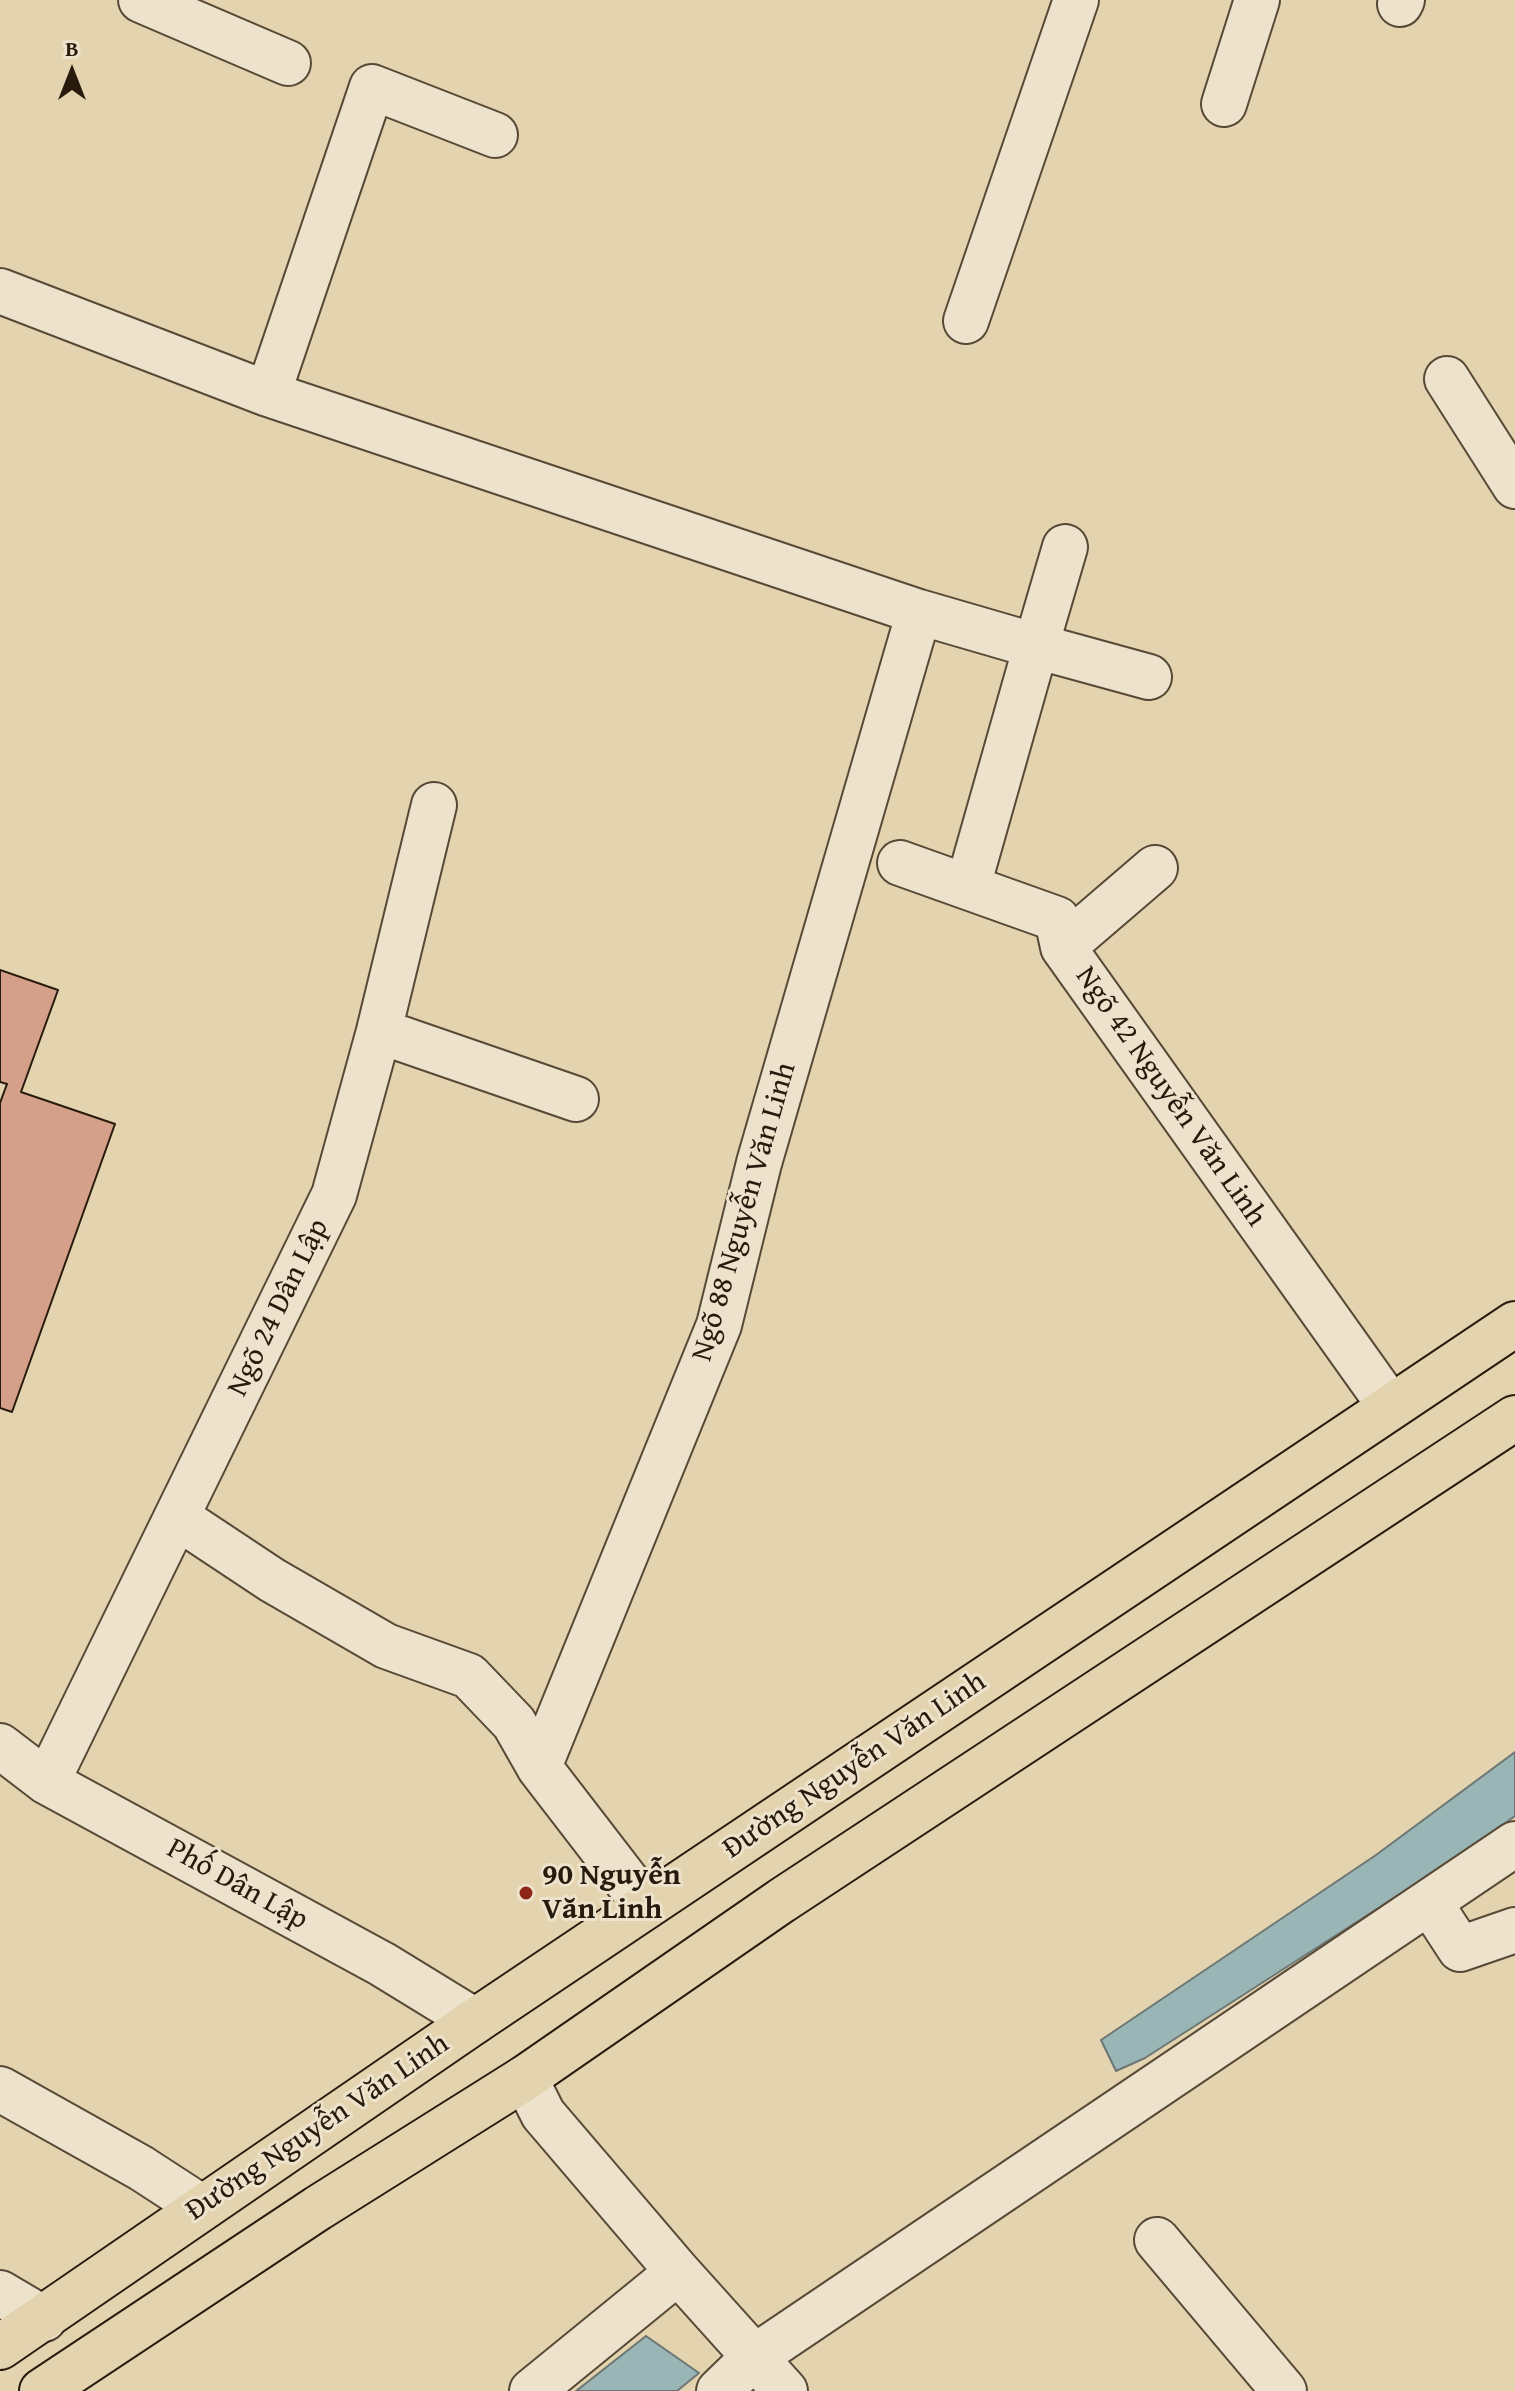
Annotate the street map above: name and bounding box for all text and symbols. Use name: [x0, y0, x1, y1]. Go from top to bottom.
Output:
north arrow: [32, 32, 112, 112]
text: B: [65, 32, 79, 64]
street label: Ngõ 42 Nguyễn Văn Linh: [1067, 960, 1273, 1234]
street label: Ngõ 88 Nguyễn Văn Linh: [685, 1058, 805, 1366]
street label: Ngõ 24 Dân Lập: [221, 1213, 337, 1403]
street label: Đường Nguyễn Văn Linh: [717, 1665, 993, 1867]
street label: Phố Dân Lập: [160, 1832, 314, 1938]
place label: 90 Nguyễn Văn Linh: [542, 1858, 681, 1928]
marker: 90 Nguyễn Văn Linh: [517, 1884, 535, 1902]
street label: Đường Nguyễn Văn Linh: [180, 2027, 456, 2229]

